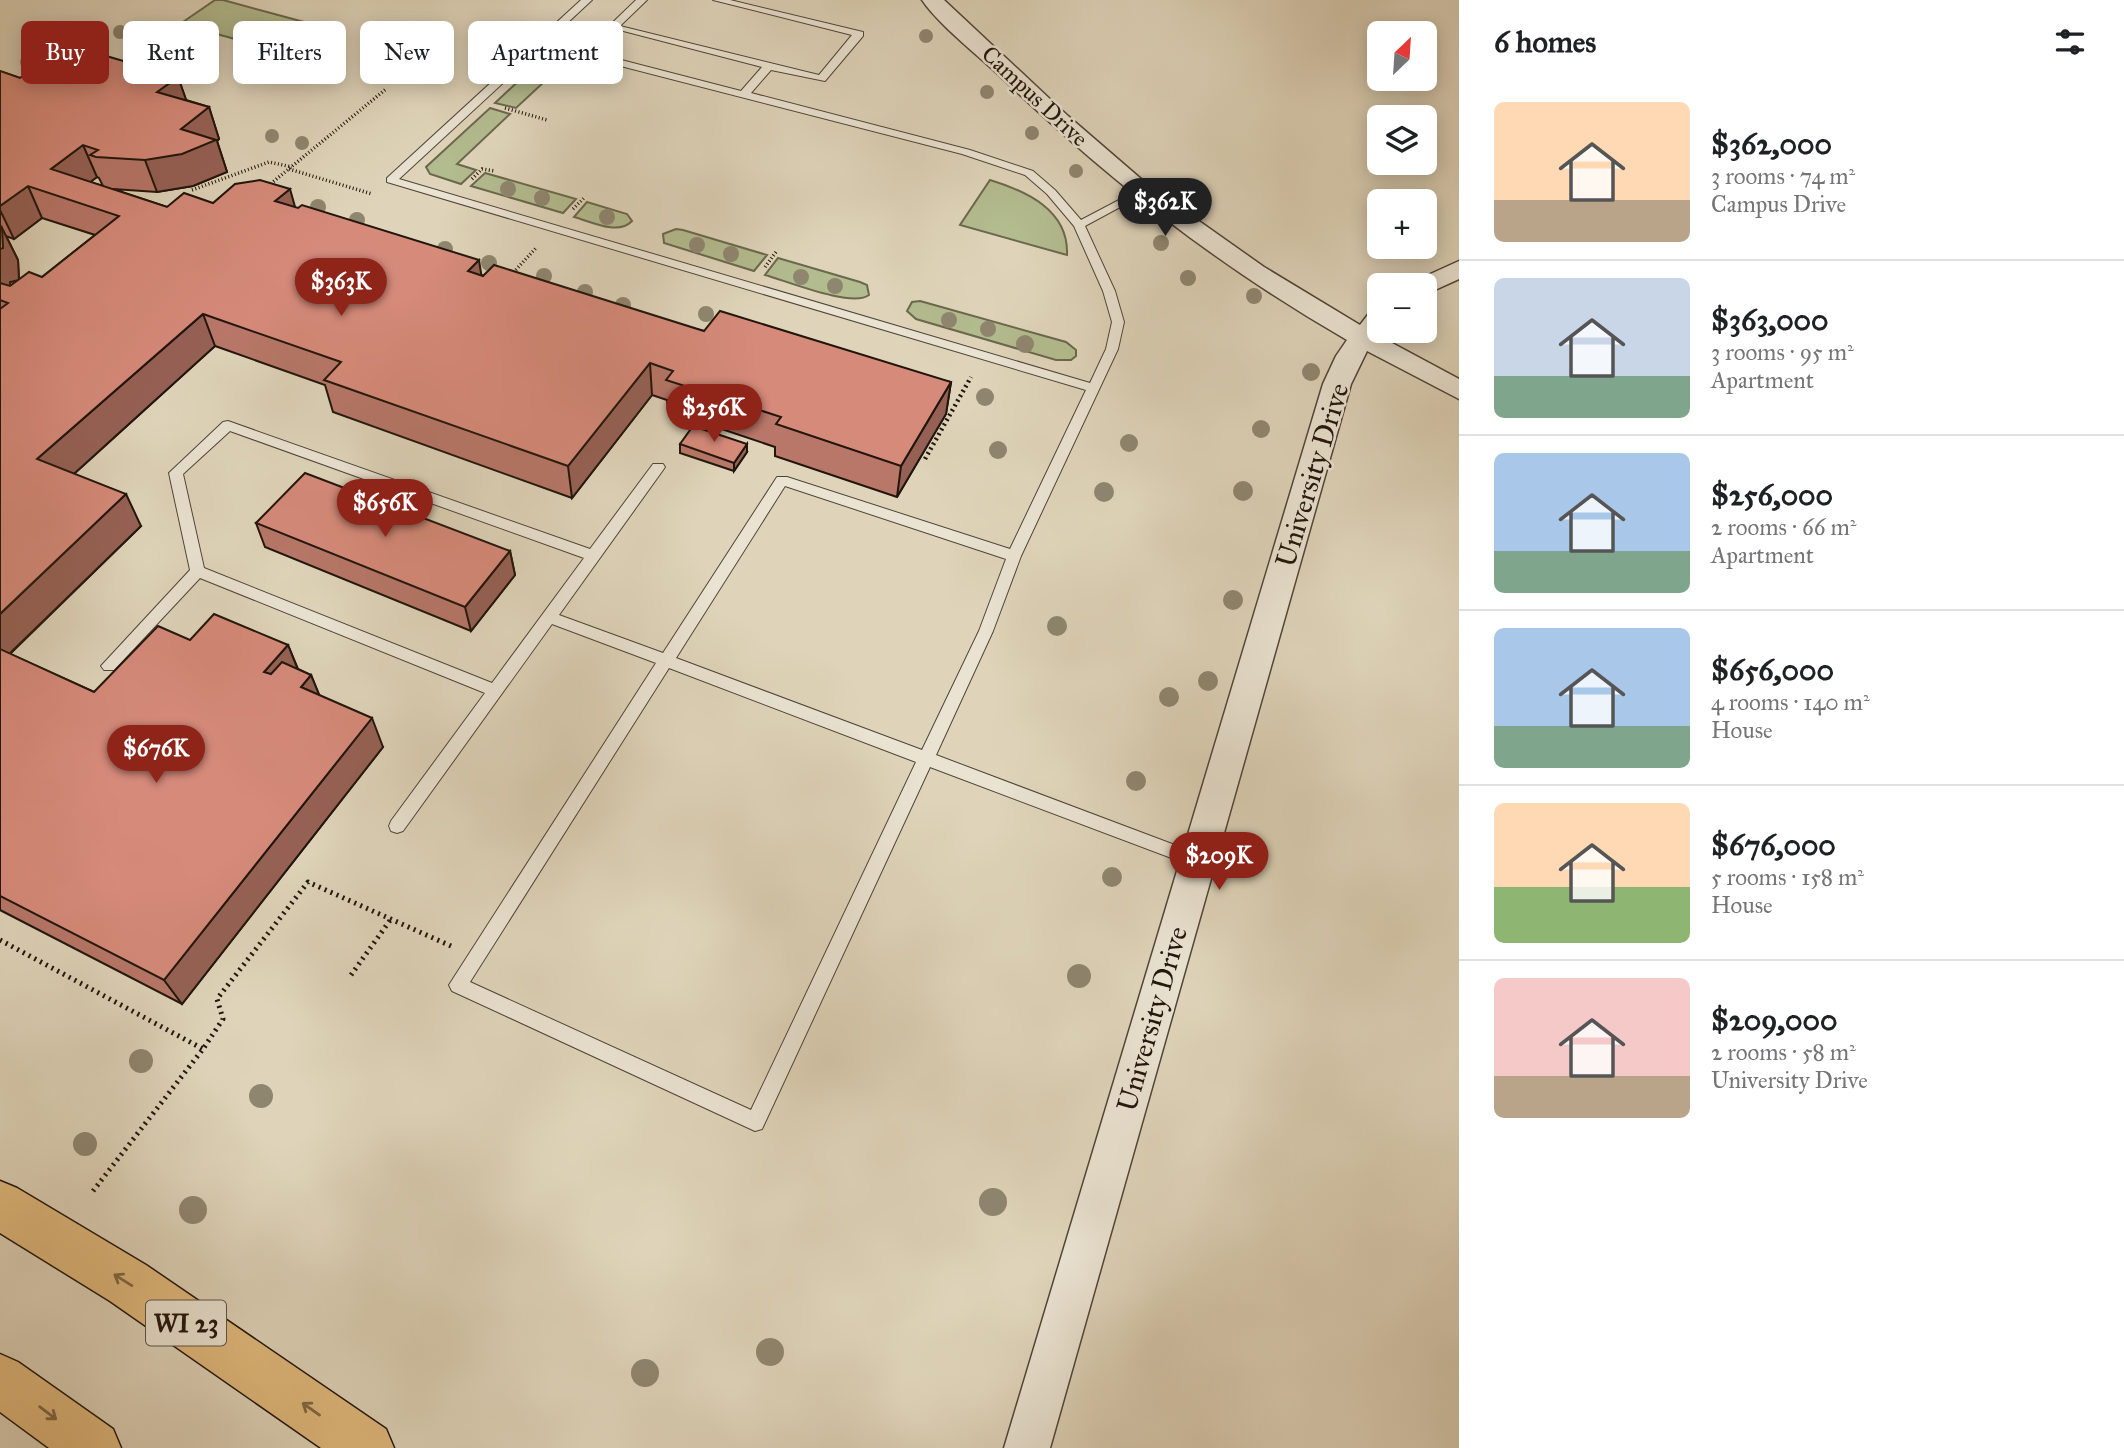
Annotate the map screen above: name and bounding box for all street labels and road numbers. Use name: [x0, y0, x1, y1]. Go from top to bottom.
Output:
street label: Campus Drive: [976, 40, 1094, 152]
street label: University Drive: [1267, 379, 1357, 571]
street label: University Drive: [1109, 922, 1195, 1116]
road number: WI 23: [146, 1300, 226, 1346]

